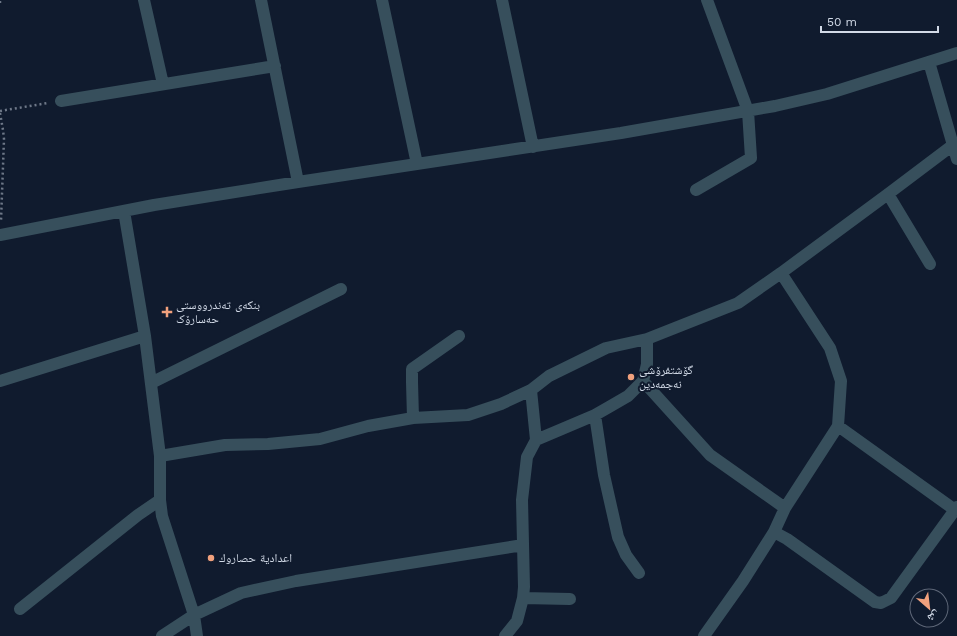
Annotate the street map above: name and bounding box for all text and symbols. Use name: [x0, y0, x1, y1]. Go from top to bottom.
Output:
scale bar: [821, 8, 938, 34]
text: 50 m: [827, 15, 857, 29]
place label: بنکەی تەندرووستی حەسارۆک: [176, 298, 260, 326]
marker: بنکەی تەندرووستی حەسارۆک: [161, 306, 173, 318]
place label: گۆشتفرۆشی نەجمەدین: [639, 363, 693, 391]
marker: گۆشتفرۆشی نەجمەدین: [626, 372, 636, 382]
place label: اعدادية حصاروك: [219, 551, 292, 565]
marker: اعدادية حصاروك: [206, 553, 216, 563]
north arrow: [909, 588, 949, 628]
text: ش: [924, 607, 942, 625]

